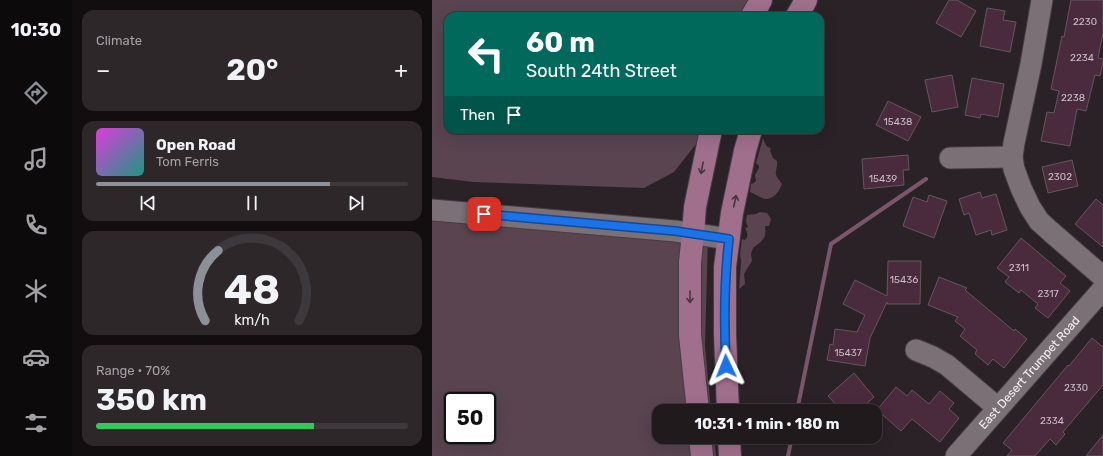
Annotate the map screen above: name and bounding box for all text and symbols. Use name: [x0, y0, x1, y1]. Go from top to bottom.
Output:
house number: 2230: [1073, 16, 1097, 28]
text: 10:30: [11, 19, 61, 41]
text: 60 m: [526, 26, 595, 59]
icon: left: [460, 28, 512, 80]
text: Climate: [96, 33, 142, 48]
text: 20°: [226, 52, 278, 88]
house number: 2234: [1070, 52, 1094, 64]
text: −: [96, 57, 110, 84]
text: +: [394, 57, 408, 84]
text: South 24th Street: [526, 60, 677, 82]
icon: directions: [22, 79, 50, 107]
house number: 2238: [1061, 92, 1085, 104]
icon: arrive: [503, 104, 525, 126]
text: Then: [460, 106, 495, 124]
house number: 15438: [884, 116, 912, 128]
text: Open Road: [156, 136, 236, 154]
icon: music: [22, 145, 50, 173]
text: Tom Ferris: [156, 154, 219, 169]
one-way arrow: [698, 161, 706, 174]
house number: 2302: [1048, 171, 1072, 183]
house number: 15439: [869, 173, 897, 185]
icon: previous: [137, 192, 159, 214]
icon: pause: [241, 192, 263, 214]
icon: next: [345, 192, 367, 214]
one-way arrow: [731, 195, 739, 208]
pin: [467, 197, 501, 231]
icon: arrive: [473, 203, 495, 225]
icon: phone: [22, 211, 50, 239]
house number: 2311: [1009, 262, 1029, 274]
text: 48: [224, 265, 280, 314]
house number: 15436: [890, 274, 918, 286]
icon: climate: [22, 277, 50, 305]
house number: 2317: [1037, 288, 1059, 300]
one-way arrow: [686, 290, 694, 303]
text: km/h: [234, 312, 270, 329]
street label: East Desert Trumpet Road: [976, 313, 1083, 432]
icon: car: [22, 343, 50, 371]
position arrow: [705, 345, 747, 387]
house number: 15437: [834, 347, 862, 359]
text: Range · 70%: [96, 363, 170, 378]
text: 350 km: [96, 382, 207, 418]
house number: 2330: [1064, 382, 1088, 394]
speed limit sign: 50: [444, 392, 496, 444]
icon: filters: [22, 409, 50, 437]
text: 10:31 · 1 min · 180 m: [695, 415, 839, 433]
house number: 2334: [1040, 415, 1064, 427]

